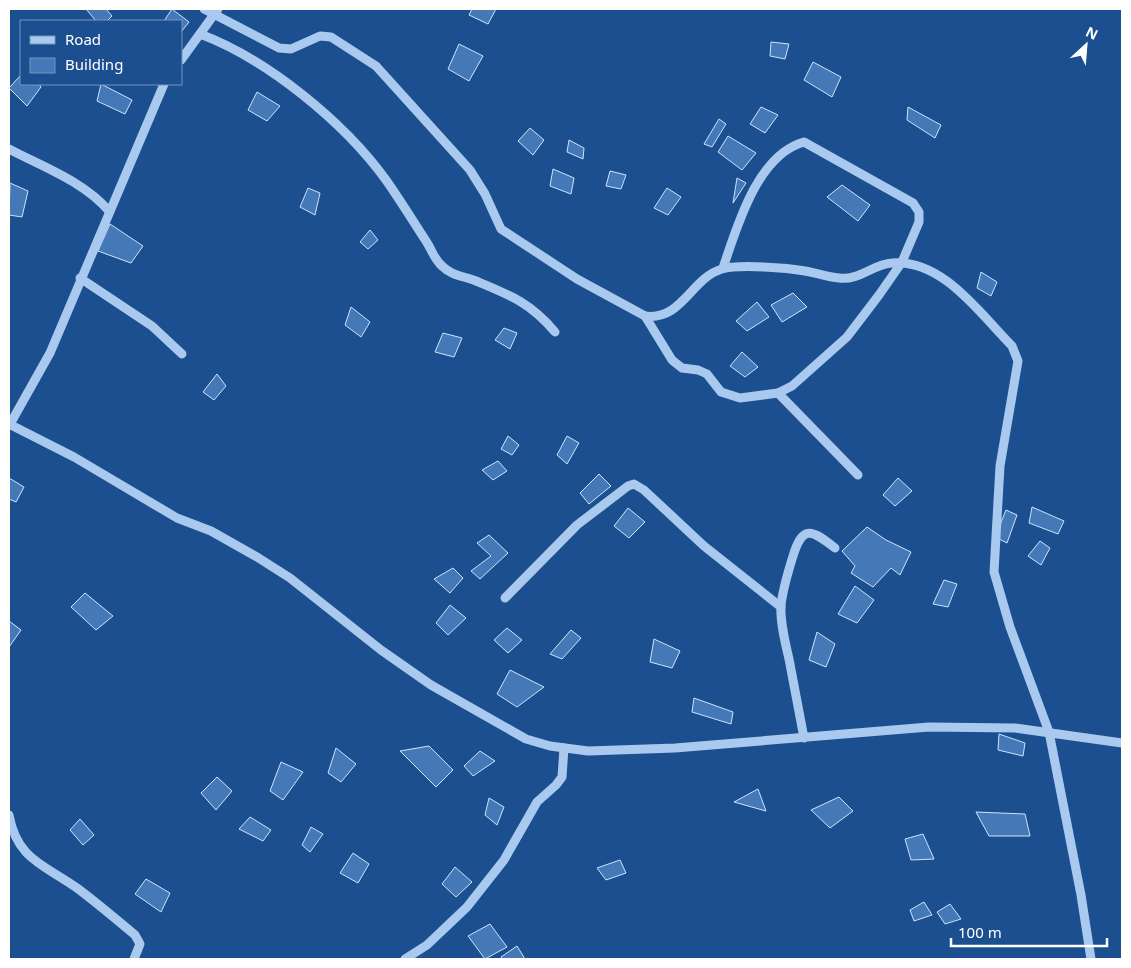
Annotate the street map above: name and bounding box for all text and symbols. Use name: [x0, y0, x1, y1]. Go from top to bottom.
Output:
legend: [20, 20, 182, 85]
north arrow: [1061, 20, 1111, 70]
text: N: [1083, 22, 1101, 44]
text: Road: [65, 29, 101, 49]
text: Building: [65, 54, 123, 74]
scale bar: [951, 916, 1107, 948]
text: 100 m: [958, 922, 1002, 942]

